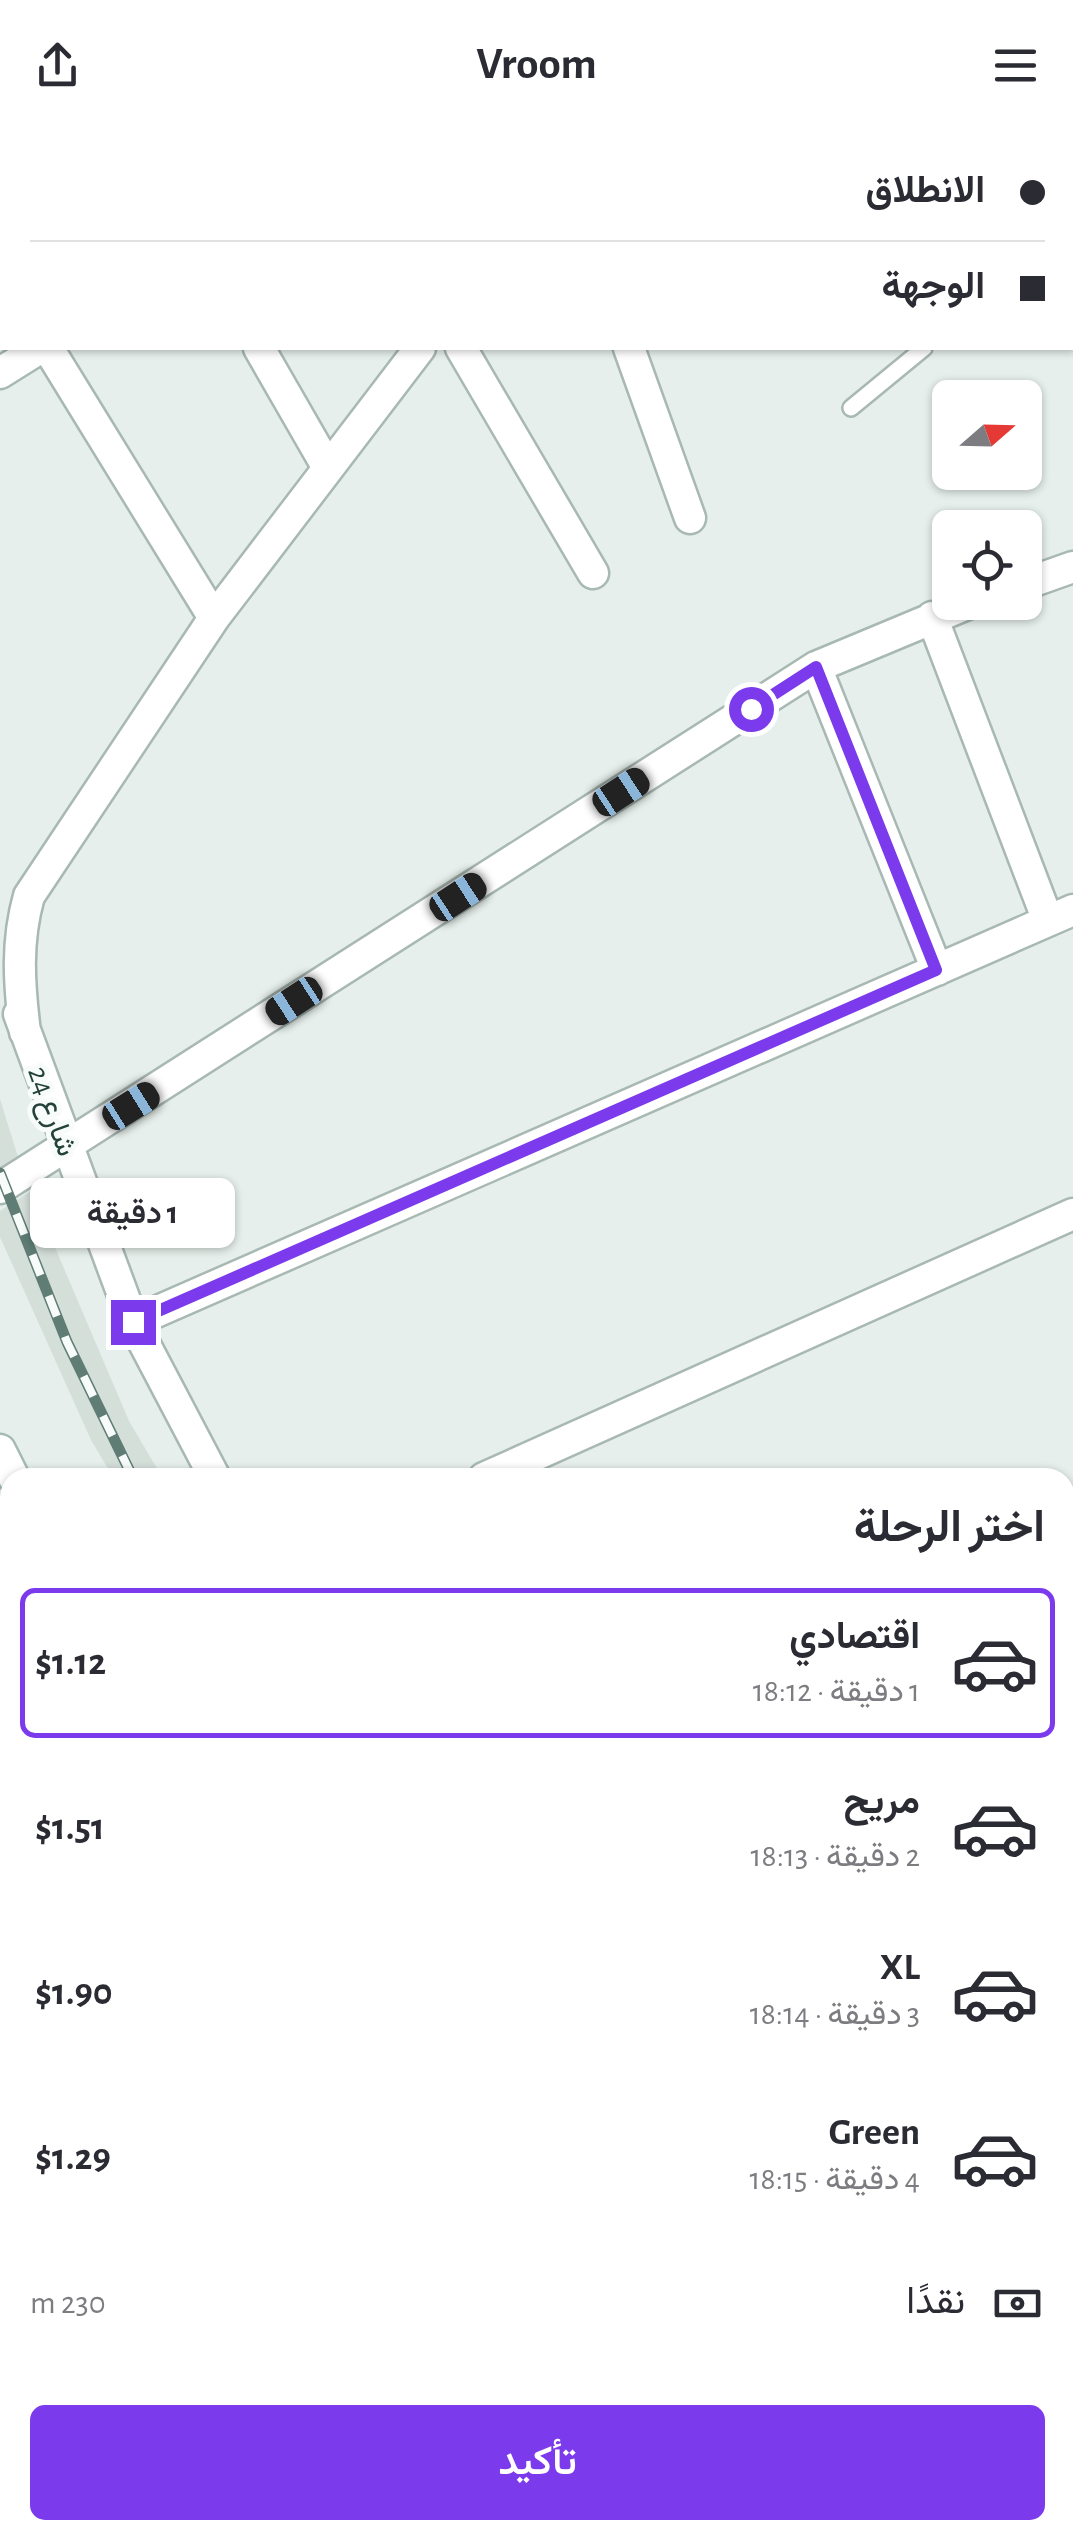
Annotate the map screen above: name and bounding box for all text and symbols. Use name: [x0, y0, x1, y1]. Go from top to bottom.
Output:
icon: share: [30, 38, 85, 93]
icon: menu: [988, 38, 1043, 93]
text: Vroom: [476, 42, 597, 87]
text: الانطلاق: [866, 172, 985, 210]
text: الوجهة: [882, 268, 985, 306]
north arrow: [932, 380, 1042, 490]
map controls: [932, 380, 1042, 620]
button: locate: [932, 510, 1042, 620]
route start: [729, 687, 774, 732]
car: [588, 763, 654, 821]
car: [425, 868, 491, 926]
car: [261, 972, 327, 1030]
street label: شارع 24: [18, 1062, 82, 1162]
car: [98, 1077, 164, 1135]
callout: 1 دقيقة: [31, 1177, 236, 1247]
text: 1 دقيقة: [87, 1197, 178, 1229]
route end: [111, 1300, 156, 1345]
text: اختر الرحلة: [854, 1505, 1045, 1550]
text: اقتصادي: [789, 1618, 920, 1656]
icon: car: [950, 1618, 1040, 1708]
text: $1.12: [35, 1644, 106, 1682]
text: 1 دقيقة · 18:12: [753, 1675, 920, 1707]
text: مريح: [844, 1783, 920, 1821]
icon: car: [950, 1783, 1040, 1873]
text: $1.51: [35, 1809, 105, 1847]
text: 2 دقيقة · 18:13: [751, 1840, 920, 1872]
icon: car: [950, 1948, 1040, 2038]
text: XL: [880, 1949, 920, 1987]
text: $1.90: [35, 1974, 113, 2012]
text: 3 دقيقة · 18:14: [750, 1998, 920, 2030]
icon: car: [950, 2113, 1040, 2203]
text: Green: [829, 2114, 920, 2152]
text: $1.29: [35, 2139, 111, 2177]
text: 4 دقيقة · 18:15: [749, 2163, 920, 2195]
icon: cash: [990, 2276, 1045, 2331]
text: نقدًا: [906, 2283, 965, 2321]
text: 230 m: [30, 2287, 106, 2319]
button: تأكيد: [30, 2405, 1045, 2520]

